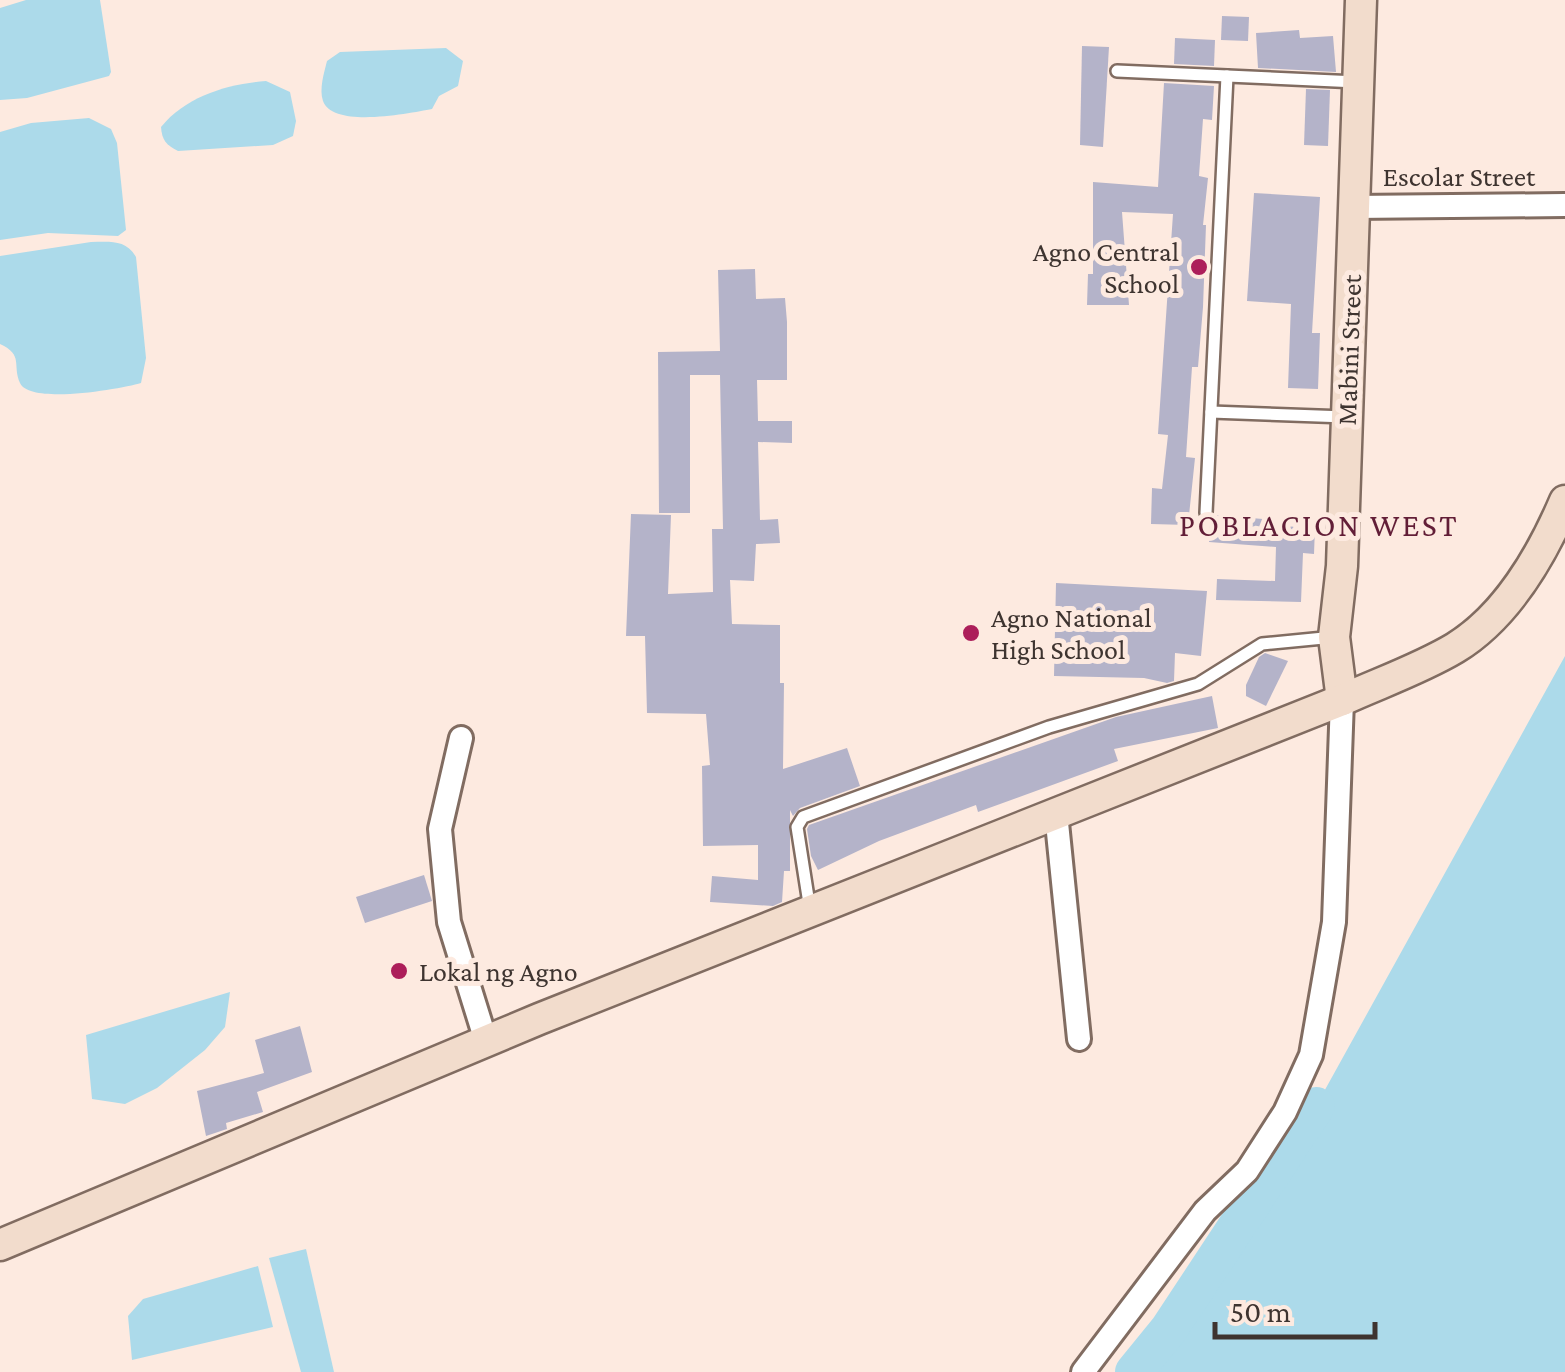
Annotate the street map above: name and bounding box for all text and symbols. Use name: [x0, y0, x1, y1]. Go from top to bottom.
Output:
street label: Escolar Street: [1383, 161, 1536, 192]
place label: Agno Central School: [1033, 236, 1179, 299]
marker: Agno Central School: [1188, 256, 1210, 278]
street label: Mabini Street: [1331, 273, 1367, 426]
district label: POBLACION WEST: [1179, 507, 1459, 543]
place label: Agno National High School: [991, 602, 1152, 665]
marker: Agno National High School: [960, 622, 982, 644]
place label: Lokal ng Agno: [419, 956, 578, 987]
marker: Lokal ng Agno: [388, 960, 410, 982]
scale bar: [1215, 1277, 1375, 1339]
text: 50 m: [1230, 1295, 1291, 1328]

